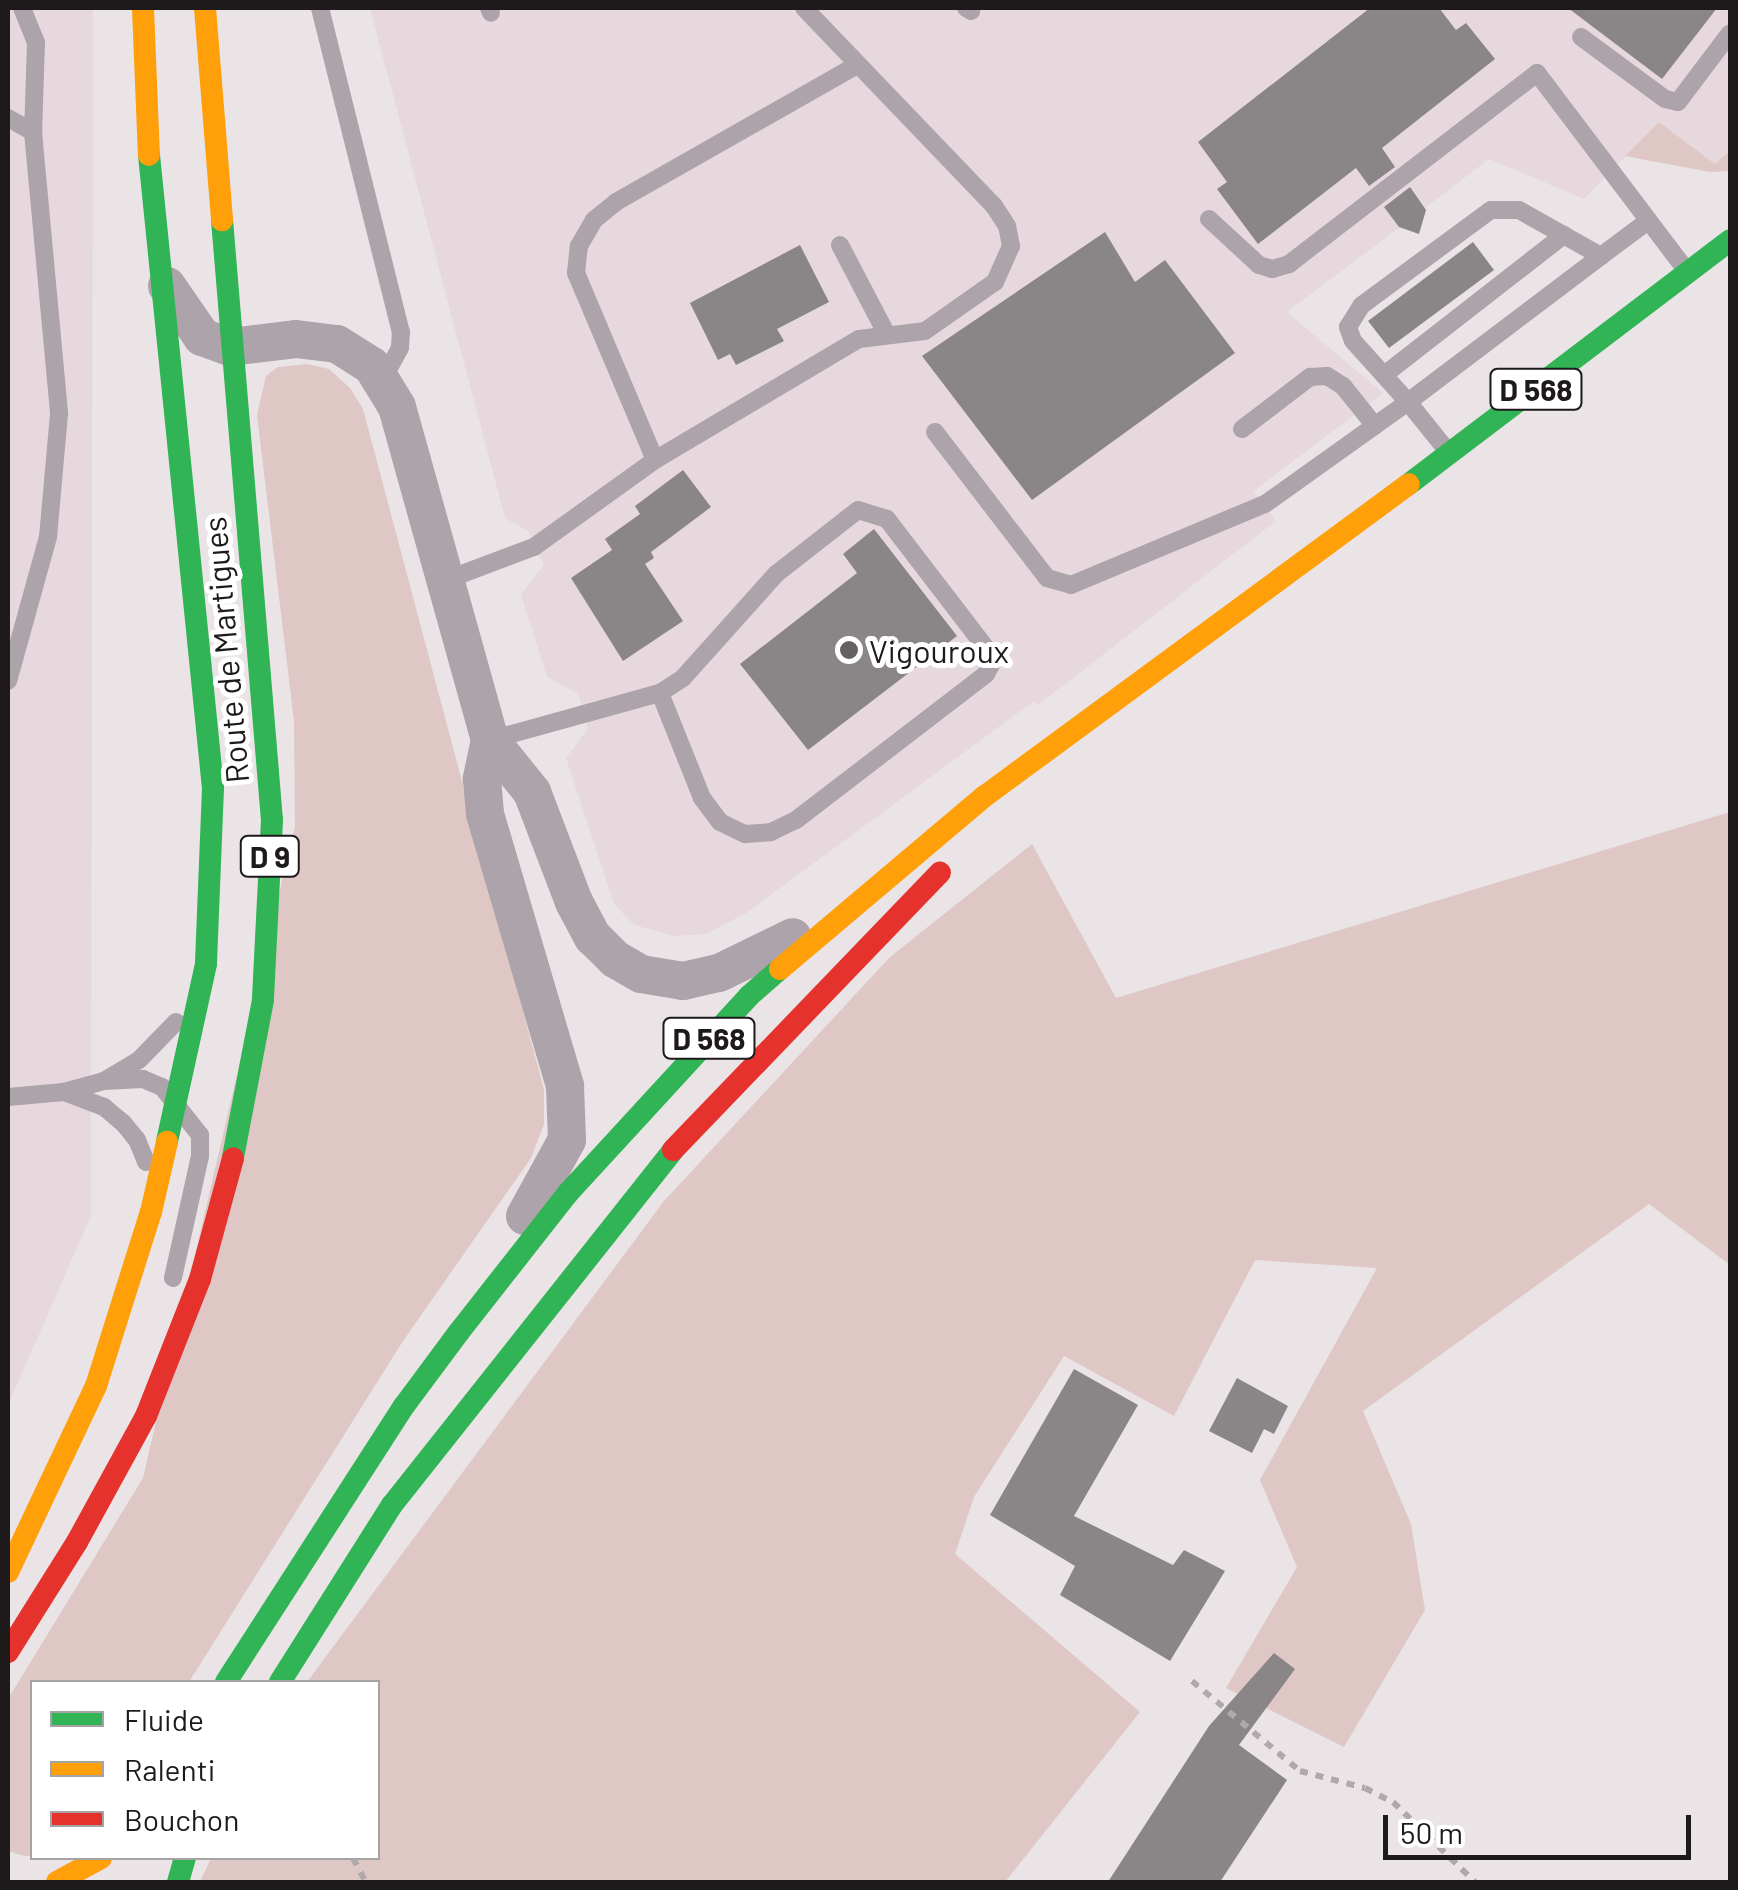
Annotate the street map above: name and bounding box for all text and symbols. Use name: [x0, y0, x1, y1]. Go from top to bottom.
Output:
road number: D 568: [1488, 364, 1584, 414]
street label: Route de Martigues: [194, 515, 256, 785]
place label: Vigouroux: [869, 631, 1009, 669]
marker: Vigouroux: [838, 639, 860, 661]
road number: D 9: [238, 831, 302, 881]
road number: D 568: [662, 1013, 756, 1063]
legend: [30, 1680, 380, 1860]
text: Fluide: [124, 1701, 204, 1737]
text: Ralenti: [124, 1751, 215, 1787]
scale bar: [1388, 1795, 1696, 1857]
text: Bouchon: [124, 1801, 239, 1837]
text: 50 m: [1400, 1814, 1463, 1850]

